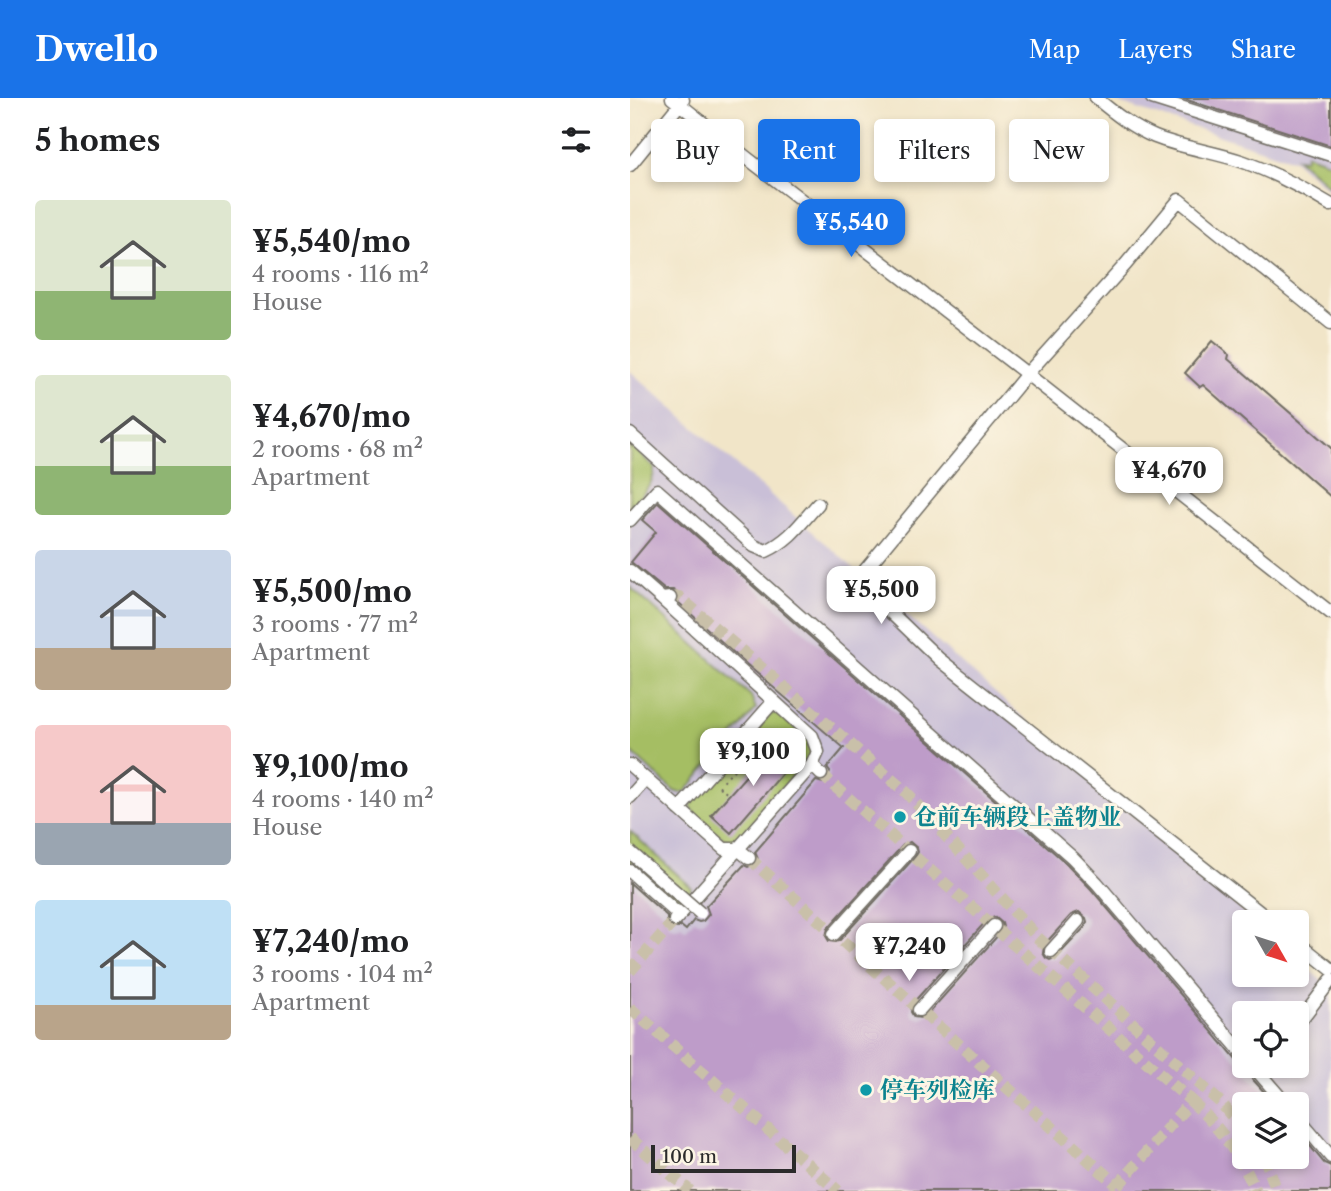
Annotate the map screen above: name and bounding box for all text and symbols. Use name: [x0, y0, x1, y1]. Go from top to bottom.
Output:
text: Dwello: [35, 29, 158, 70]
text: Map: [1029, 35, 1080, 64]
text: Layers: [1118, 35, 1193, 64]
text: Share: [1231, 35, 1296, 64]
chip: Buy: [651, 119, 744, 182]
chip: Rent: [758, 119, 860, 182]
chip: Filters: [874, 119, 995, 182]
chip: New: [1009, 119, 1109, 182]
icon: filters: [557, 121, 595, 159]
text: 5 homes: [35, 122, 160, 159]
pin: ¥5,540: [794, 200, 908, 259]
text: ¥5,540: [813, 208, 889, 236]
text: ¥5,540/mo: [252, 223, 411, 260]
icon: home: [91, 228, 175, 312]
text: 4 rooms · 116 m²: [252, 260, 429, 288]
text: House: [252, 288, 322, 316]
text: ¥4,670/mo: [252, 398, 411, 435]
icon: home: [91, 403, 175, 487]
text: 2 rooms · 68 m²: [252, 435, 423, 463]
pin: ¥4,670: [1112, 448, 1226, 507]
text: ¥4,670: [1131, 456, 1207, 484]
text: Apartment: [252, 463, 370, 491]
pin: ¥5,500: [824, 566, 938, 626]
text: ¥5,500/mo: [252, 573, 412, 610]
text: ¥5,500: [843, 575, 919, 603]
icon: home: [91, 578, 175, 662]
text: 3 rooms · 77 m²: [252, 610, 418, 638]
text: Apartment: [252, 638, 370, 666]
pin: ¥9,100: [696, 728, 810, 788]
text: ¥9,100: [716, 737, 790, 765]
text: ¥9,100/mo: [252, 748, 409, 785]
icon: home: [91, 753, 175, 837]
text: 4 rooms · 140 m²: [252, 785, 434, 813]
place label: 仓前车辆段上盖物业: [914, 803, 1121, 831]
marker: 仓前车辆段上盖物业: [892, 809, 908, 825]
text: House: [252, 813, 322, 841]
north arrow: [1232, 910, 1309, 987]
map controls: [1232, 910, 1309, 1169]
text: ¥7,240/mo: [252, 923, 409, 960]
pin: ¥7,240: [852, 924, 966, 983]
icon: home: [91, 928, 175, 1012]
text: ¥7,240: [872, 932, 946, 960]
text: 3 rooms · 104 m²: [252, 960, 433, 988]
text: Apartment: [252, 988, 370, 1016]
button: locate: [1232, 1001, 1309, 1078]
place label: 停车列检库: [880, 1076, 995, 1104]
marker: 停车列检库: [858, 1082, 874, 1098]
button: layers: [1232, 1092, 1309, 1169]
scale bar: [651, 1142, 796, 1174]
text: 100 m: [662, 1145, 717, 1168]

